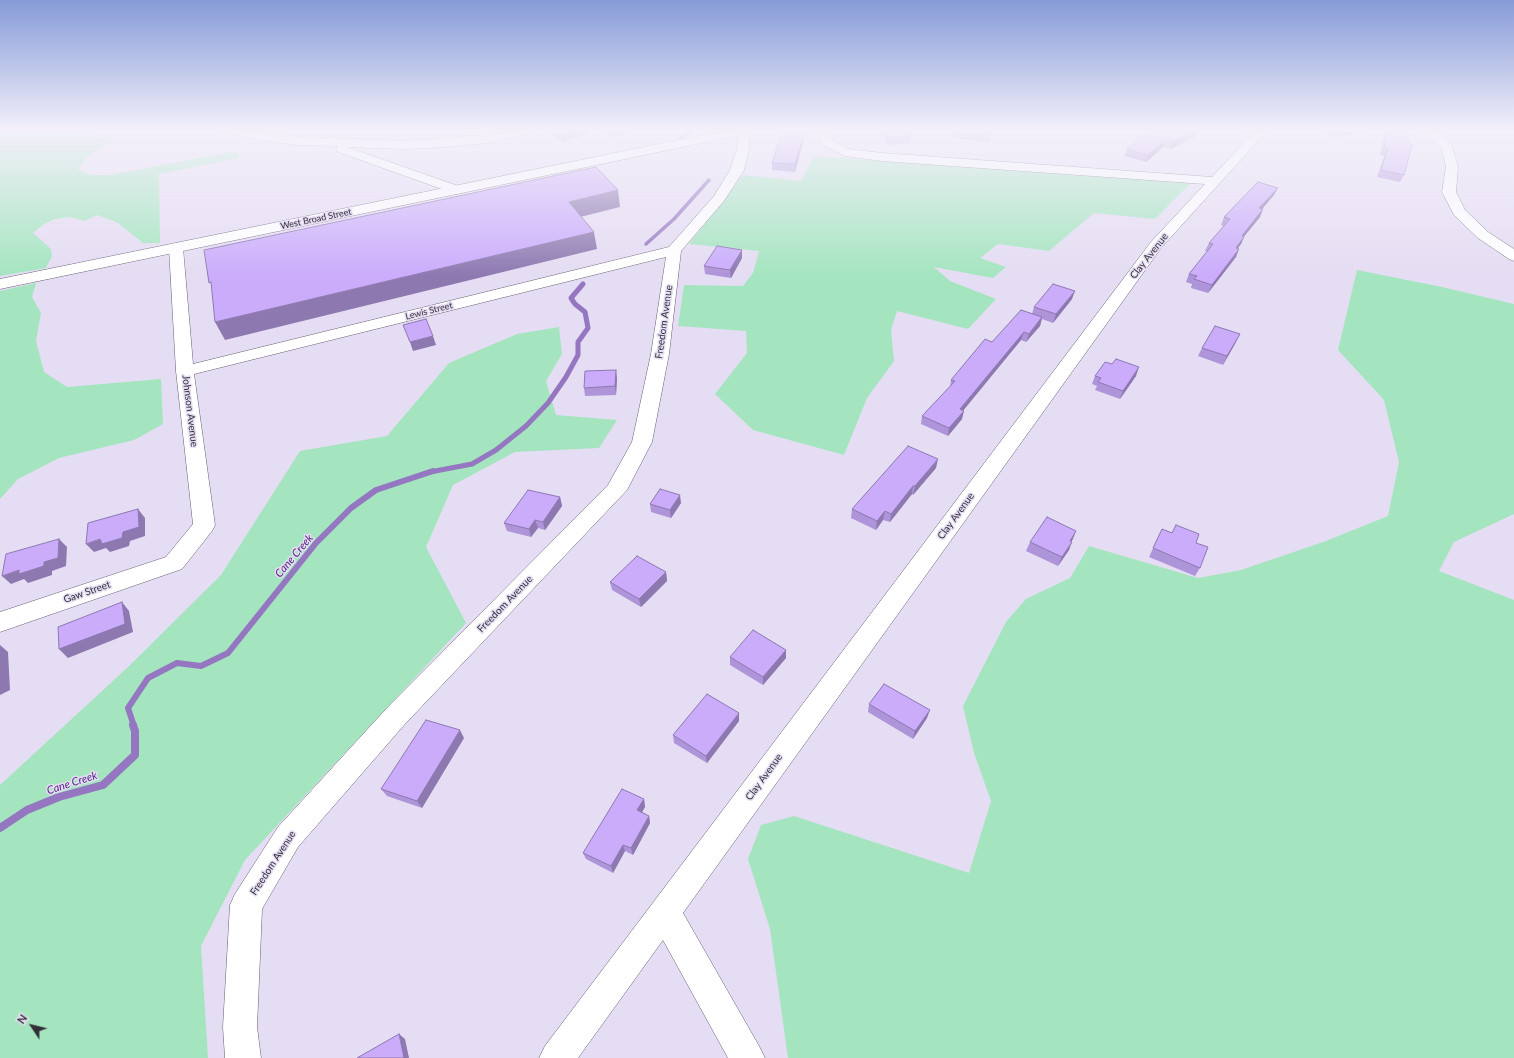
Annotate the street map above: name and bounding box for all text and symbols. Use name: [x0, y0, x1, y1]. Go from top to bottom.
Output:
street label: West Broad Street: [279, 206, 353, 232]
street label: Clay Avenue: [1127, 231, 1171, 281]
street label: Freedom Avenue: [653, 284, 675, 360]
street label: Lewis Street: [404, 300, 454, 322]
street label: Johnson Avenue: [180, 374, 200, 448]
street label: Clay Avenue: [935, 490, 977, 542]
water label: Cane Creek: [272, 532, 316, 580]
street label: Freedom Avenue: [475, 573, 535, 635]
street label: Gaw Street: [62, 578, 112, 606]
street label: Clay Avenue: [743, 751, 785, 803]
water label: Cane Creek: [45, 769, 99, 797]
street label: Freedom Avenue: [248, 829, 298, 897]
north arrow: [12, 1006, 52, 1046]
text: N: [14, 1012, 30, 1026]

